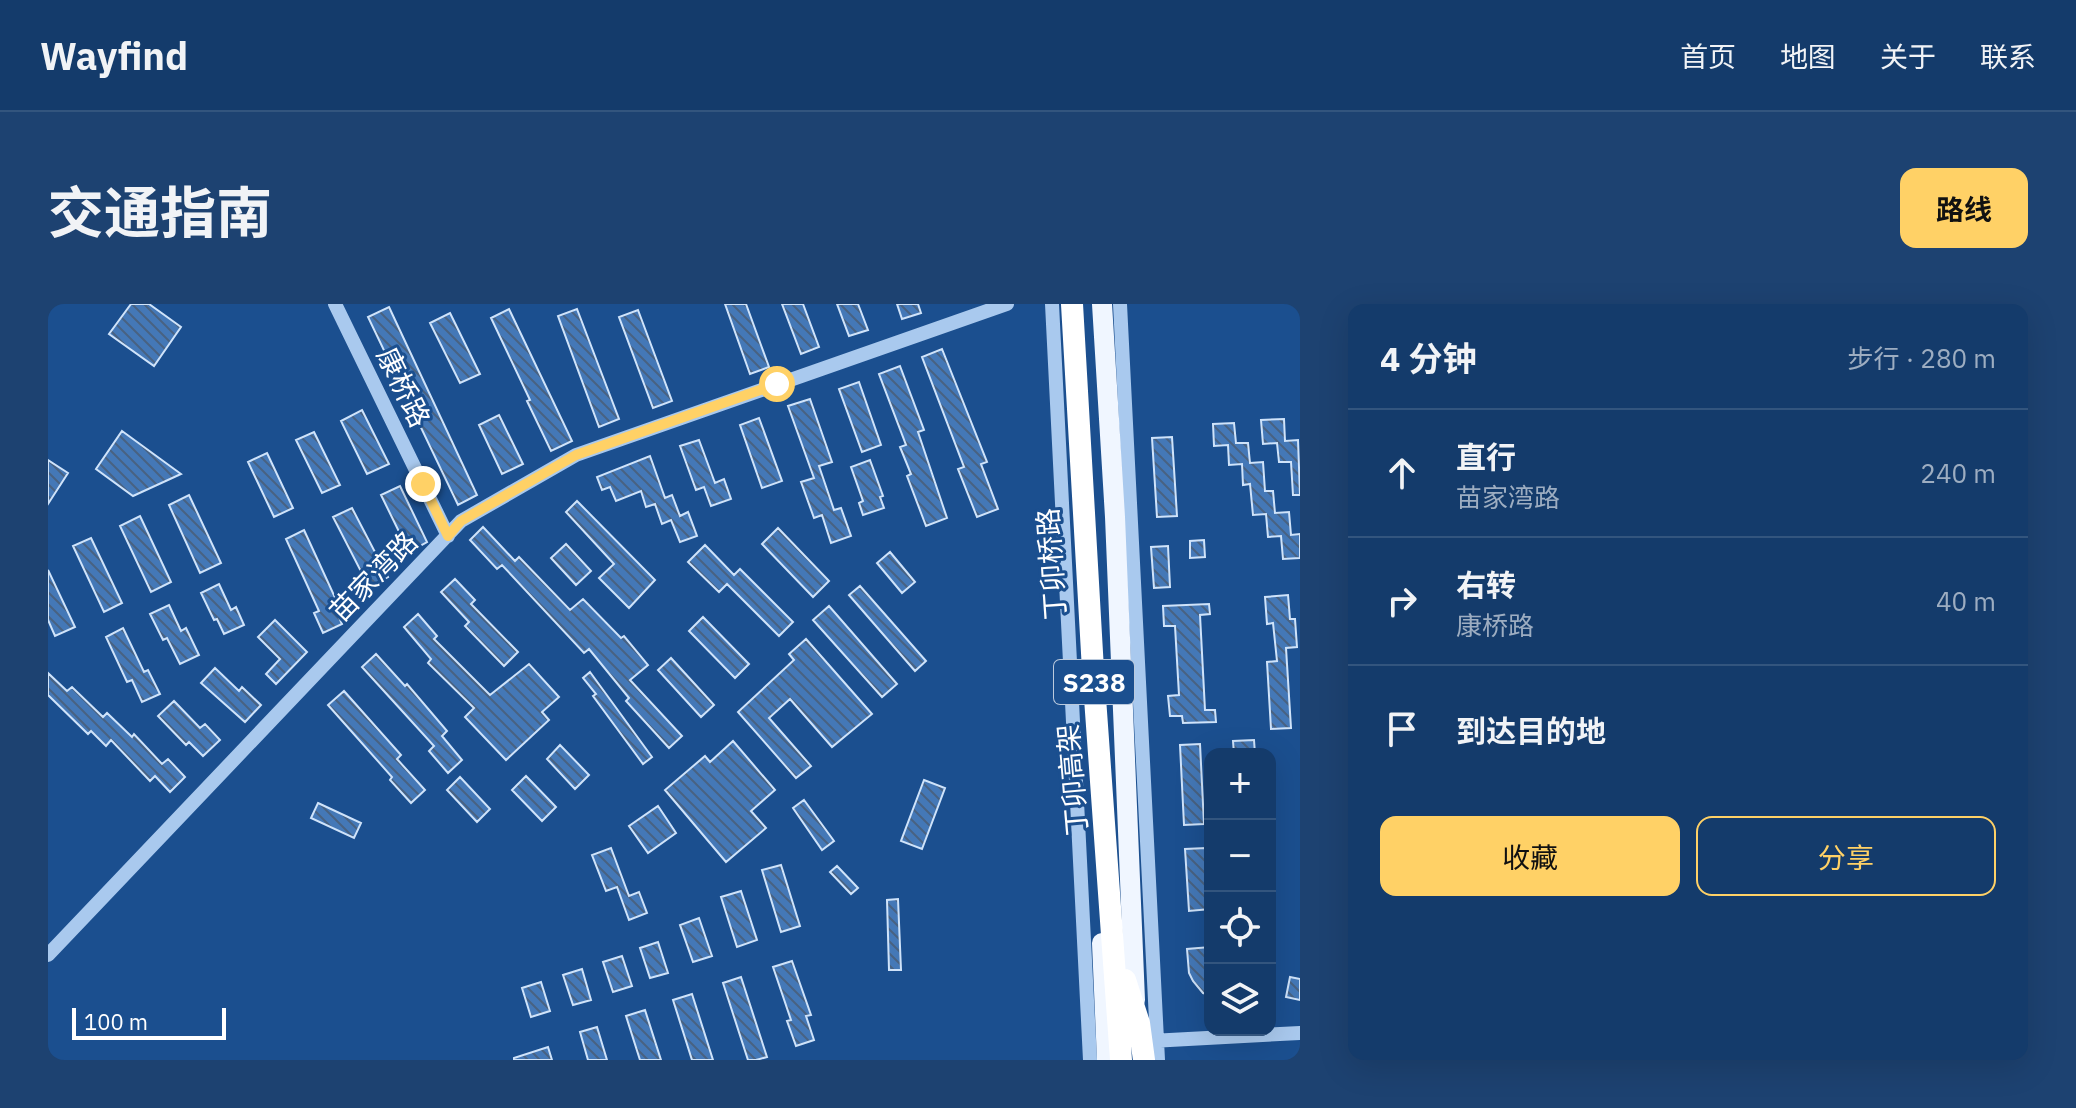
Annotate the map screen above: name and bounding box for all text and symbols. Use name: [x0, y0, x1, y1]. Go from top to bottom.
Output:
text: Wayfind: [40, 31, 188, 80]
text: 首页: [1680, 38, 1736, 75]
text: 地图: [1780, 38, 1836, 75]
text: 关于: [1880, 38, 1936, 75]
text: 联系: [1980, 38, 2036, 75]
button: 路线: [1900, 168, 2028, 248]
text: 交通指南: [48, 176, 272, 248]
text: 4 分钟: [1380, 336, 1476, 380]
street label: 康桥路: [369, 341, 439, 433]
text: 步行 · 280 m: [1848, 341, 1996, 375]
route start: [759, 366, 795, 402]
text: 直行: [1456, 437, 1516, 476]
icon: ahead: [1380, 451, 1424, 495]
text: 240 m: [1920, 456, 1996, 490]
route end: [405, 466, 441, 502]
text: 苗家湾路: [1456, 480, 1560, 514]
street label: 丁卯桥路: [1029, 507, 1073, 621]
street label: 苗家湾路: [321, 523, 425, 629]
text: 右转: [1456, 565, 1516, 604]
icon: right: [1380, 579, 1424, 623]
text: 40 m: [1936, 584, 1996, 618]
text: 康桥路: [1456, 608, 1534, 642]
road number: S238: [1054, 660, 1134, 704]
icon: arrive: [1380, 707, 1424, 751]
text: 到达目的地: [1456, 711, 1606, 750]
street label: 丁卯高架: [1049, 723, 1095, 837]
map controls: [1204, 748, 1276, 1036]
button: +: [1204, 748, 1276, 820]
button: 收藏: [1380, 816, 1680, 896]
button: 分享: [1696, 816, 1996, 896]
button: −: [1204, 820, 1276, 892]
button: locate: [1204, 892, 1276, 964]
button: layers: [1204, 964, 1276, 1036]
scale bar: [72, 1004, 226, 1040]
text: 100 m: [84, 1007, 148, 1036]

